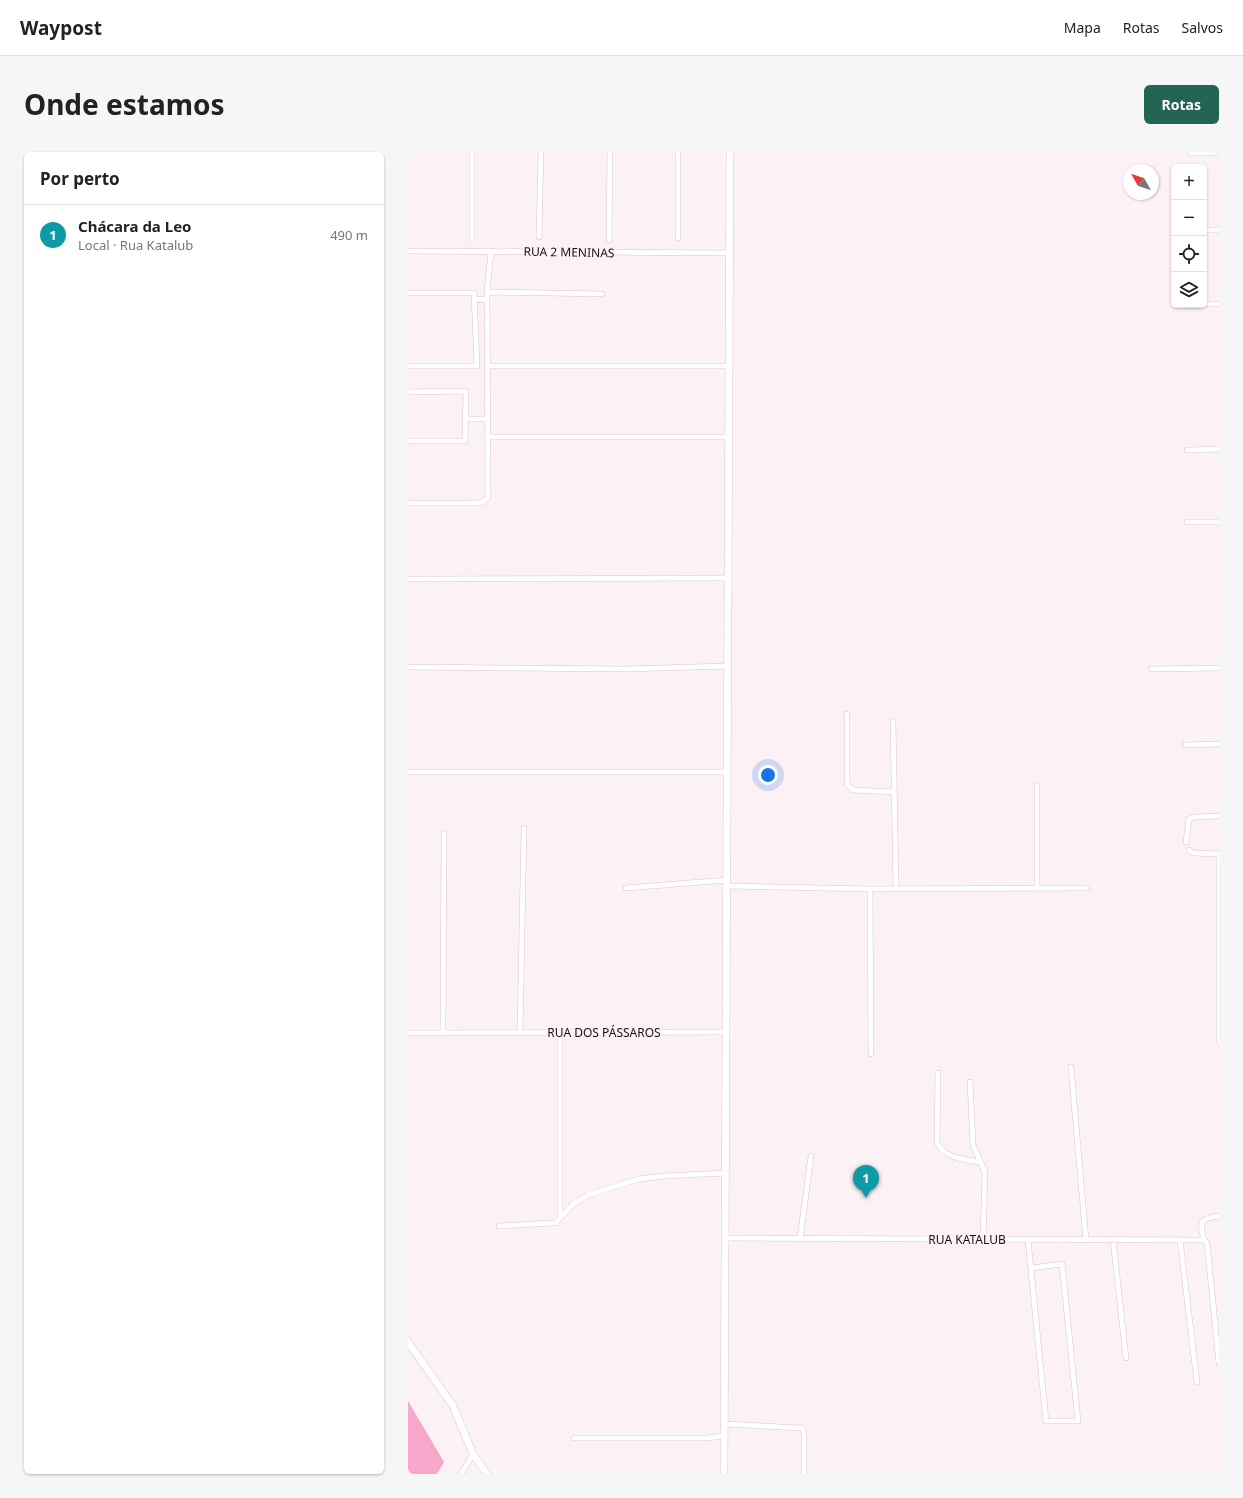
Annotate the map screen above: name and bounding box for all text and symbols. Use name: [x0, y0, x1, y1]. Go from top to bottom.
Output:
text: Waypost: [20, 15, 102, 41]
text: Mapa: [1064, 18, 1101, 37]
text: Rotas: [1123, 18, 1160, 37]
text: Salvos: [1182, 18, 1223, 37]
text: Onde estamos: [24, 85, 225, 123]
button: Rotas: [1144, 85, 1219, 124]
north arrow: [1123, 164, 1159, 200]
map controls: [1171, 164, 1207, 308]
button: +: [1171, 164, 1207, 200]
text: Por perto: [40, 167, 120, 190]
button: −: [1171, 200, 1207, 236]
text: Chácara da Leo: [78, 216, 191, 236]
text: 1: [49, 226, 57, 244]
text: 490 m: [330, 226, 368, 244]
text: Local · Rua Katalub: [78, 236, 193, 254]
button: locate: [1171, 236, 1207, 272]
street label: RUA 2 MENINAS: [523, 243, 615, 261]
button: layers: [1171, 272, 1207, 308]
your location: [758, 765, 778, 785]
street label: RUA DOS PÁSSAROS: [547, 1024, 661, 1041]
pin: 1: [853, 1165, 879, 1198]
street label: RUA KATALUB: [928, 1231, 1006, 1248]

